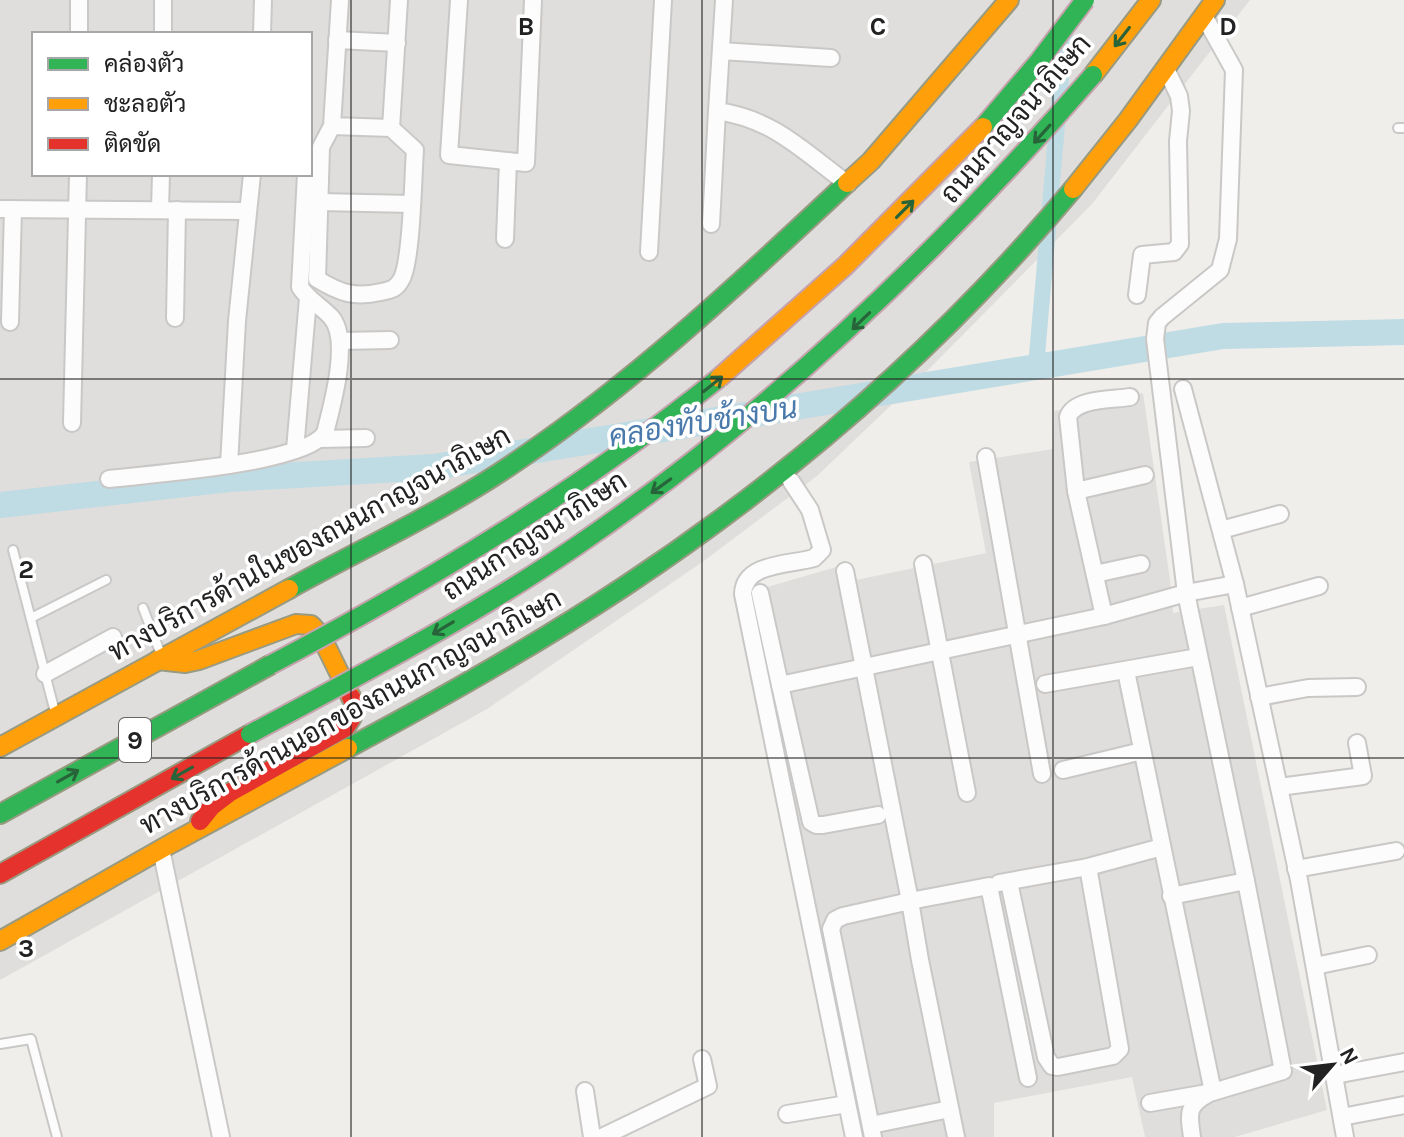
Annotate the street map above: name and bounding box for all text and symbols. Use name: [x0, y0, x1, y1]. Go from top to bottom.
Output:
text: B: [518, 11, 534, 42]
text: C: [870, 11, 886, 42]
text: D: [1219, 11, 1237, 42]
one-way arrow: [1113, 26, 1130, 48]
street label: ถนนกาญจนาภิเษก: [933, 27, 1098, 210]
legend: [32, 32, 312, 176]
text: คล่องตัว: [104, 50, 184, 78]
text: ชะลอตัว: [104, 90, 186, 118]
one-way arrow: [1034, 124, 1052, 144]
text: ติดขัด: [104, 130, 161, 158]
one-way arrow: [895, 200, 914, 219]
one-way arrow: [852, 311, 871, 330]
one-way arrow: [702, 375, 723, 393]
water label: คลองทับช้างบน: [606, 387, 800, 455]
street label: ทางบริการด้านในของถนนกาญจนาภิเษก: [101, 416, 517, 669]
street label: ถนนกาญจนาภิเษก: [436, 464, 633, 608]
one-way arrow: [650, 478, 672, 494]
text: 2: [18, 554, 34, 585]
street label: ทางบริการด้านนอกของถนนกาญจนาภิเษก: [133, 580, 567, 842]
one-way arrow: [432, 620, 455, 636]
road number: 9: [119, 718, 151, 762]
one-way arrow: [171, 765, 194, 781]
one-way arrow: [56, 768, 80, 784]
text: 3: [18, 933, 34, 964]
north arrow: [1292, 1025, 1372, 1105]
text: N: [1334, 1043, 1364, 1069]

